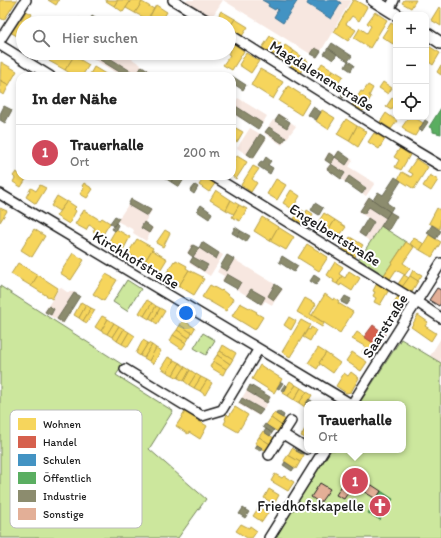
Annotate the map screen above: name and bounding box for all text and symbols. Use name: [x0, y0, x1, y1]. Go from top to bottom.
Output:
map controls: [393, 12, 429, 120]
button: +: [393, 12, 429, 48]
search box: [16, 16, 236, 60]
icon: search: [30, 27, 52, 49]
text: Hier suchen: [62, 29, 138, 47]
street label: Magdalenenstraße: [266, 37, 378, 115]
button: −: [393, 48, 429, 84]
button: locate: [393, 84, 429, 120]
text: In der Nähe: [32, 88, 117, 108]
text: Trauerhalle: [70, 136, 144, 154]
text: 1: [42, 145, 48, 160]
text: 200 m: [183, 145, 220, 160]
text: Ort: [70, 154, 89, 169]
street label: Engelbertstraße: [286, 200, 384, 270]
street label: Kirchhofstraße: [89, 227, 183, 293]
street label: Saarstraße: [358, 291, 412, 361]
your location: [176, 303, 196, 323]
popup: [304, 401, 406, 453]
legend: [10, 410, 142, 528]
text: Trauerhalle: [318, 411, 392, 429]
text: Wohnen: [43, 418, 82, 431]
text: Ort: [318, 429, 338, 444]
text: Handel: [43, 436, 77, 449]
text: Schulen: [43, 454, 81, 467]
pin: 1: [342, 466, 368, 496]
text: Öffentlich: [43, 472, 92, 485]
text: Industrie: [43, 490, 87, 503]
church icon: Friedhofskapelle: [367, 493, 393, 519]
place label: Friedhofskapelle: [257, 497, 364, 515]
text: Sonstige: [43, 508, 84, 521]

